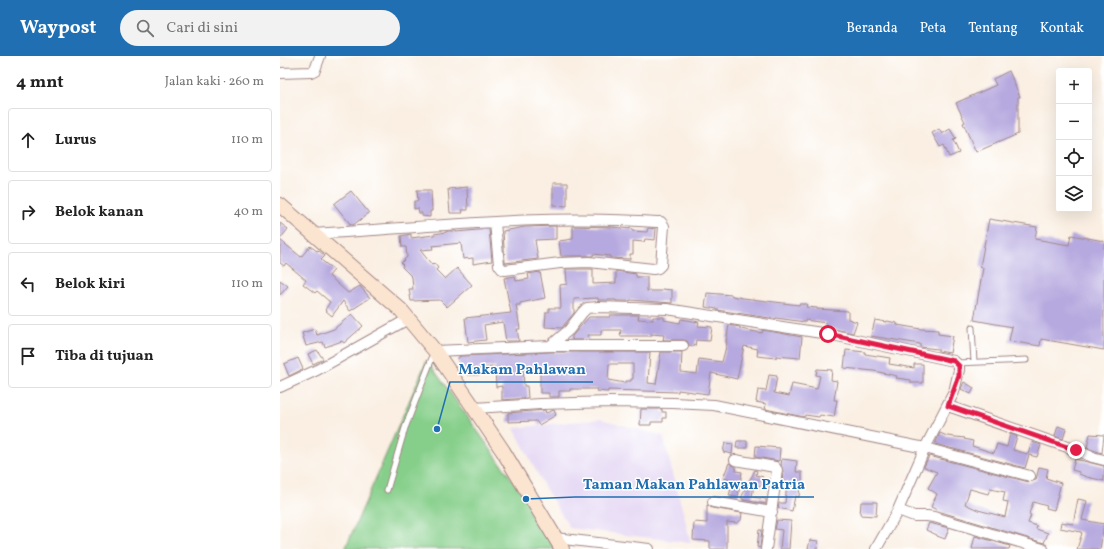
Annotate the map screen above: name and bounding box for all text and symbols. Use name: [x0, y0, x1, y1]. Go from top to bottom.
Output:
search box: [120, 10, 400, 46]
text: Waypost: [20, 15, 96, 41]
icon: search: [134, 17, 156, 39]
text: Cari di sini: [166, 18, 238, 39]
text: Beranda: [846, 19, 898, 38]
text: Peta: [920, 19, 946, 38]
text: Tentang: [968, 19, 1018, 38]
text: Kontak: [1040, 19, 1084, 38]
map controls: [1056, 68, 1092, 212]
button: +: [1056, 68, 1092, 104]
text: 4 mnt: [16, 71, 64, 94]
text: Jalan kaki · 260 m: [165, 73, 264, 91]
button: −: [1056, 104, 1092, 140]
icon: ahead: [17, 129, 39, 151]
text: Lurus: [55, 130, 96, 151]
text: 110 m: [231, 131, 263, 149]
button: locate: [1056, 140, 1092, 176]
button: layers: [1056, 176, 1092, 212]
icon: right: [17, 201, 39, 223]
text: Belok kanan: [55, 202, 144, 223]
text: 40 m: [234, 203, 263, 221]
icon: left: [17, 273, 39, 295]
text: Belok kiri: [55, 274, 125, 295]
text: 110 m: [231, 275, 263, 293]
route start: [819, 325, 837, 343]
icon: arrive: [17, 345, 39, 367]
text: Tiba di tujuan: [55, 346, 154, 367]
callout: Makam Pahlawan: [450, 355, 593, 382]
text: Makam Pahlawan: [458, 360, 586, 381]
route end: [1067, 441, 1085, 459]
callout: Taman Makan Pahlawan Patria: [575, 470, 814, 497]
text: Taman Makan Pahlawan Patria: [583, 475, 805, 496]

